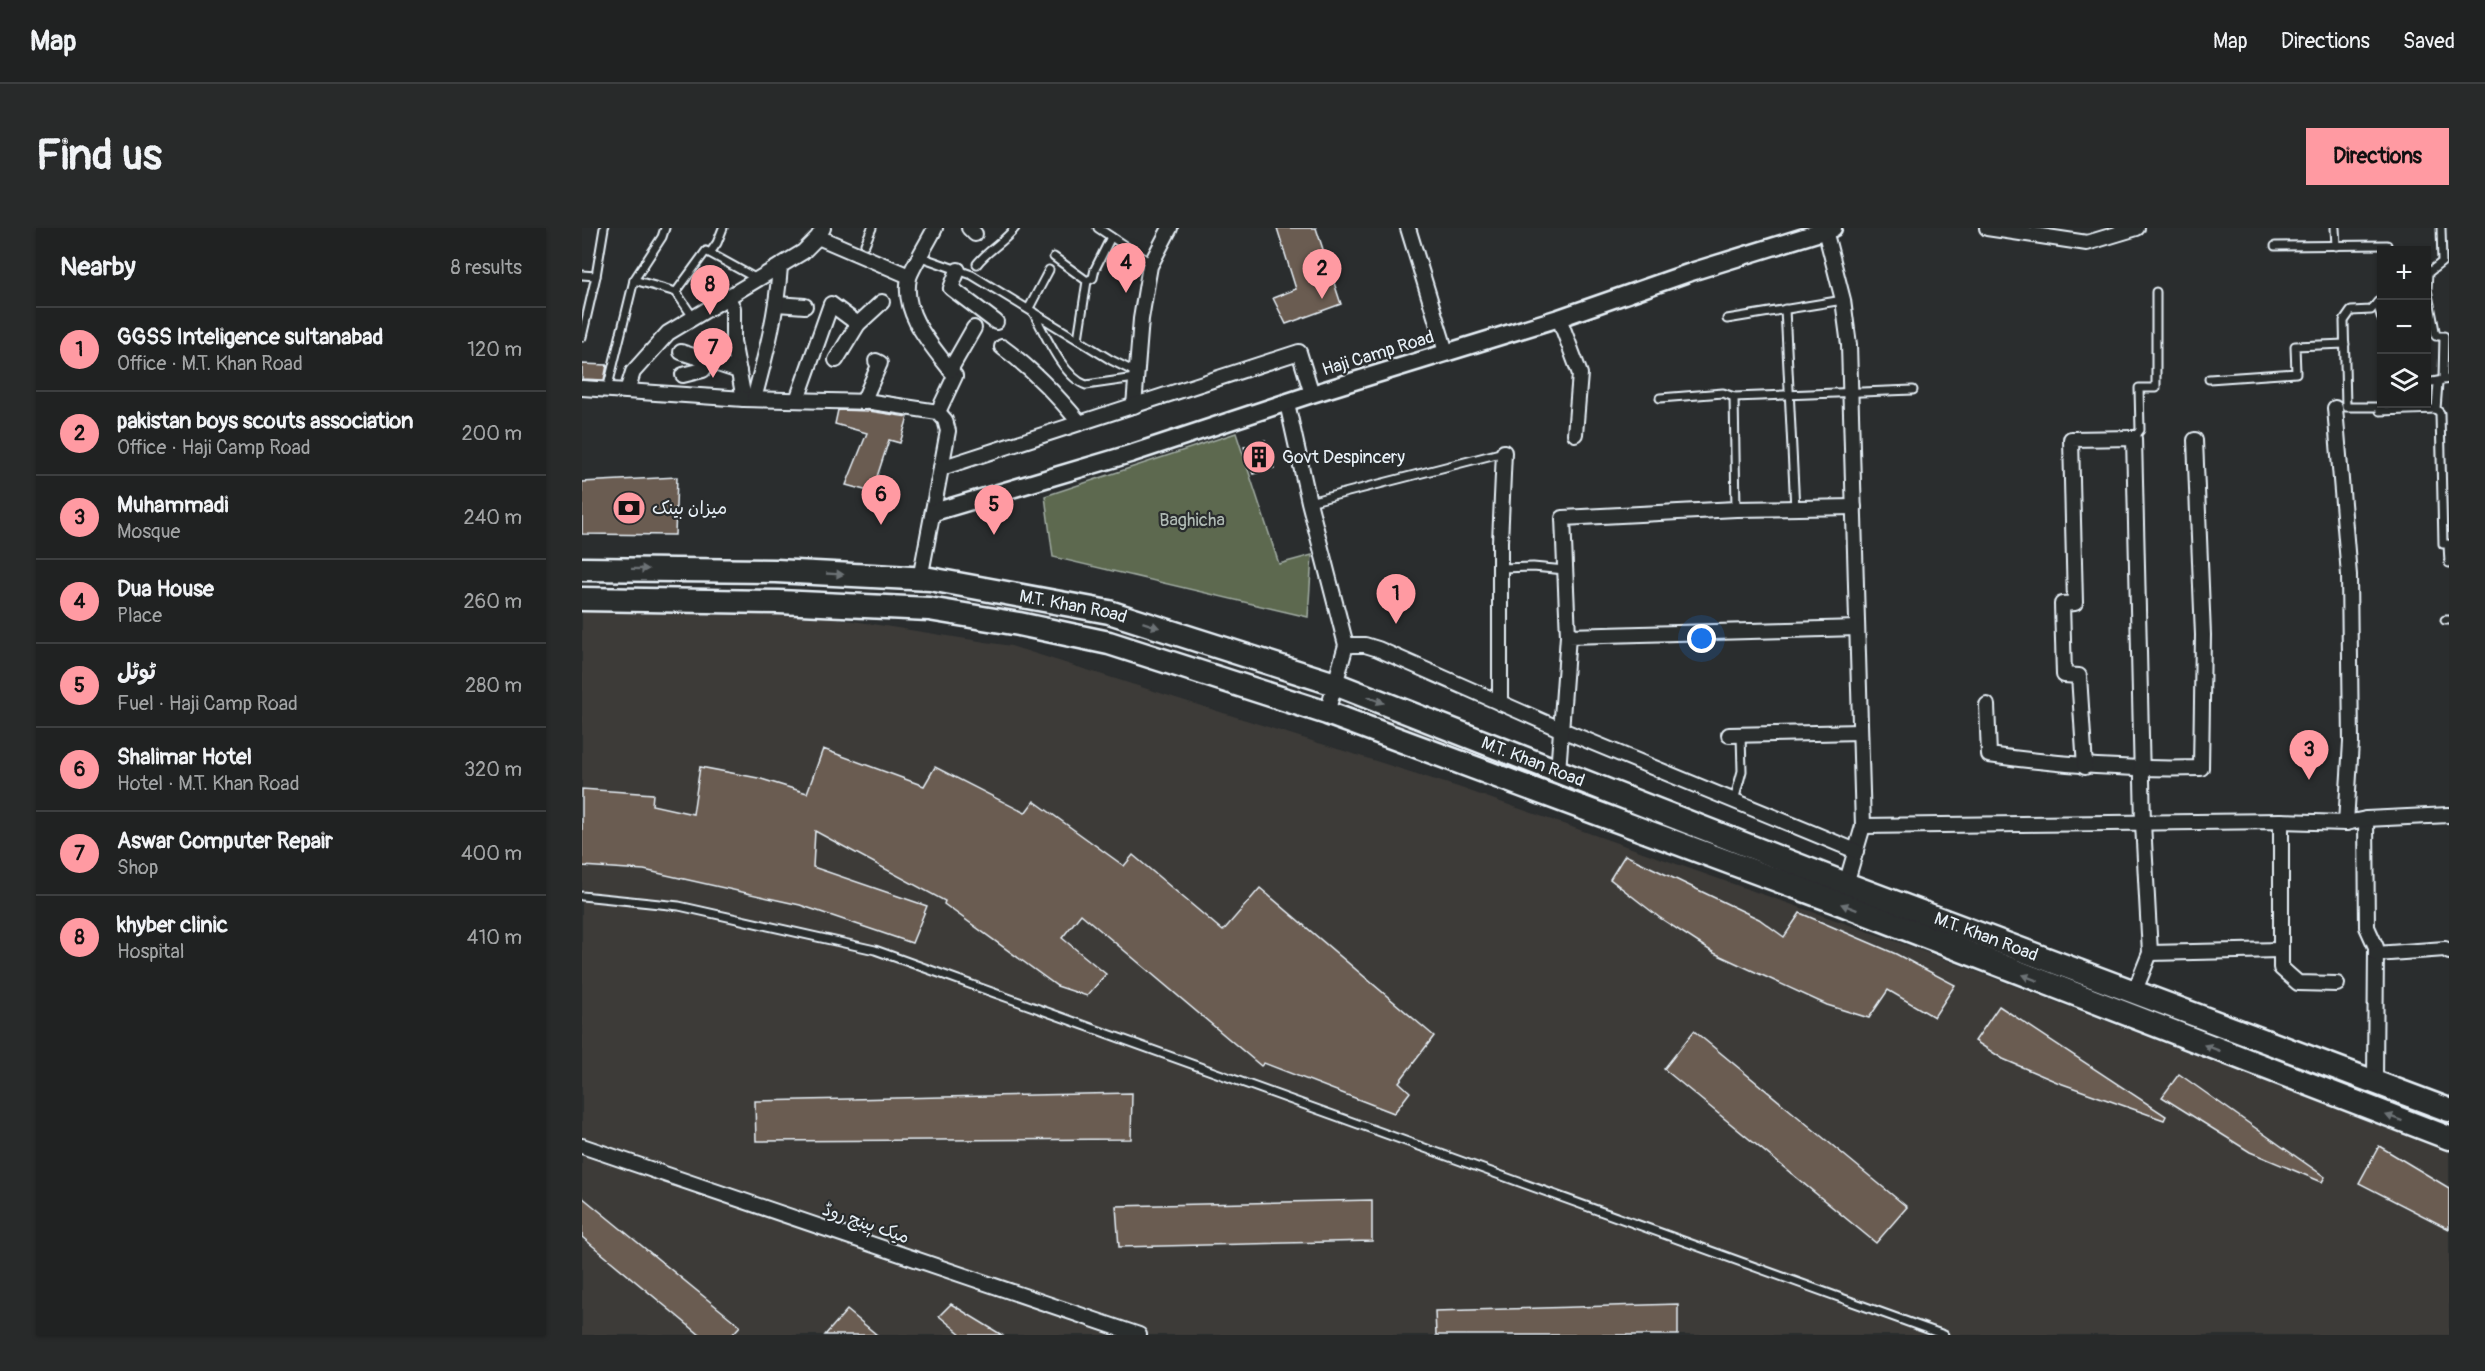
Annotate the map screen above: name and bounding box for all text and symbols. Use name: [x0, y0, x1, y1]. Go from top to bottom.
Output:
text: Map: [30, 24, 76, 59]
text: Map: [2213, 28, 2248, 55]
text: Directions: [2281, 28, 2370, 55]
text: Saved: [2403, 28, 2455, 55]
button: Directions: [2306, 128, 2449, 185]
text: Find us: [36, 130, 162, 182]
pin: 4: [1106, 244, 1146, 293]
map controls: [2377, 246, 2431, 408]
button: +: [2377, 246, 2431, 300]
pin: 2: [1302, 250, 1342, 299]
text: Nearby: [60, 251, 136, 283]
text: 8 results: [451, 255, 522, 280]
pin: 8: [690, 266, 730, 315]
button: −: [2377, 300, 2431, 354]
text: GGSS Inteligence sultanabad: [117, 323, 383, 351]
street label: Haji Camp Road: [1319, 326, 1437, 381]
pin: 7: [694, 328, 732, 378]
text: 1: [76, 337, 83, 362]
text: 120 m: [467, 337, 522, 362]
text: Office · M.T. Khan Road: [117, 351, 303, 376]
button: layers: [2377, 354, 2431, 408]
text: pakistan boys scouts association: [117, 407, 413, 435]
text: 2: [74, 421, 85, 446]
text: 200 m: [461, 421, 522, 446]
text: Office · Haji Camp Road: [117, 435, 311, 460]
building icon: Govt Despincery: [1241, 439, 1277, 475]
place label: Govt Despincery: [1282, 446, 1405, 469]
pin: 6: [862, 476, 900, 525]
pin: 5: [974, 486, 1014, 535]
bank icon: میزان بینک: [611, 490, 647, 526]
text: Muhammadi: [117, 491, 228, 519]
place label: میزان بینک: [652, 497, 727, 520]
text: 3: [74, 505, 85, 530]
text: 240 m: [463, 505, 522, 530]
park label: Baghicha: [1159, 509, 1225, 532]
text: Mosque: [117, 519, 180, 544]
one-way arrow: [631, 564, 650, 574]
one-way arrow: [826, 569, 845, 579]
pin: 1: [1376, 574, 1416, 624]
text: Dua House: [117, 575, 214, 603]
street label: M.T. Khan Road: [1017, 585, 1130, 629]
text: 4: [74, 589, 85, 614]
text: 260 m: [463, 589, 522, 614]
text: Place: [117, 603, 162, 628]
one-way arrow: [1142, 621, 1160, 630]
your location: [1687, 624, 1716, 653]
text: ٹوٹل: [117, 658, 156, 686]
text: 5: [74, 673, 85, 698]
text: 280 m: [465, 673, 522, 698]
text: Fuel · Haji Camp Road: [117, 691, 298, 716]
one-way arrow: [1367, 696, 1385, 705]
pin: 3: [2290, 730, 2328, 780]
street label: M.T. Khan Road: [1478, 731, 1588, 793]
text: Shalimar Hotel: [117, 743, 252, 771]
text: 6: [74, 757, 85, 782]
text: 320 m: [464, 757, 522, 782]
text: Hotel · M.T. Khan Road: [117, 771, 299, 796]
text: Aswar Computer Repair: [117, 827, 333, 855]
text: 7: [74, 841, 85, 866]
text: 400 m: [461, 841, 522, 866]
text: Shop: [117, 855, 158, 880]
one-way arrow: [1839, 902, 1857, 912]
street label: M.T. Khan Road: [1931, 907, 2041, 967]
text: khyber clinic: [117, 911, 228, 939]
text: 8: [74, 925, 85, 950]
text: 410 m: [467, 925, 522, 950]
text: Hospital: [117, 939, 184, 964]
one-way arrow: [2021, 972, 2039, 982]
one-way arrow: [2203, 1043, 2221, 1052]
one-way arrow: [2385, 1113, 2403, 1122]
street label: میک ہینچ روڈ: [819, 1198, 912, 1250]

